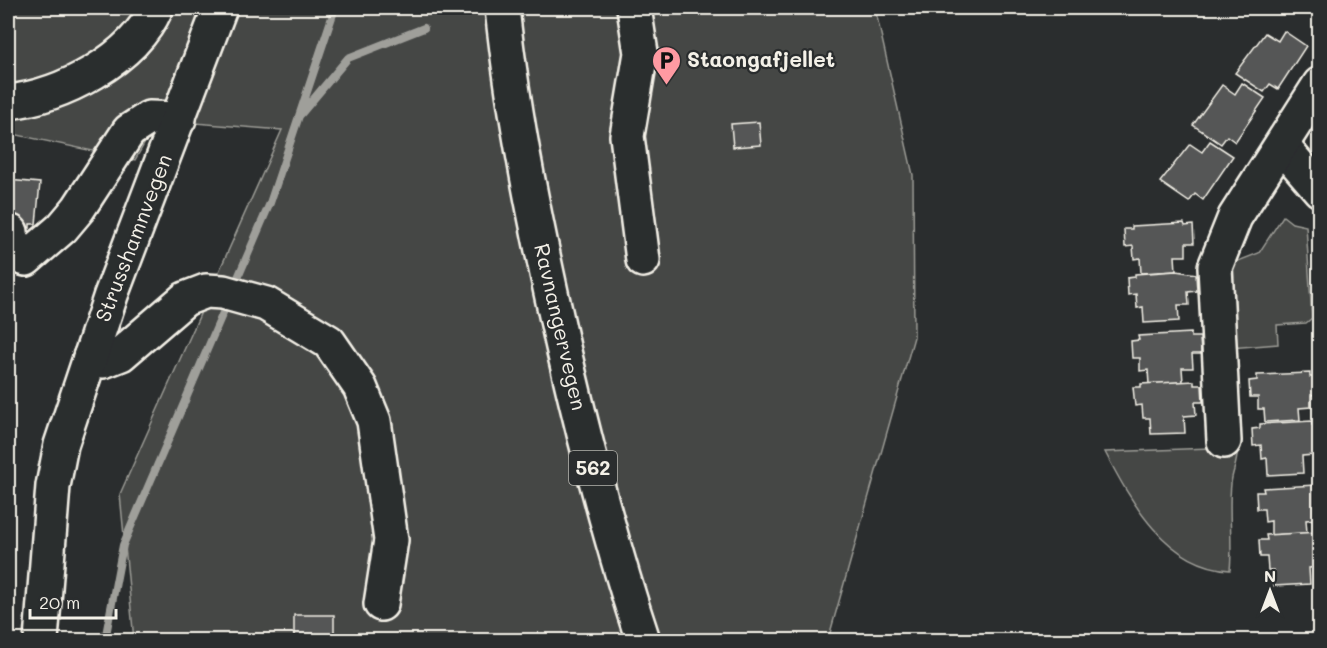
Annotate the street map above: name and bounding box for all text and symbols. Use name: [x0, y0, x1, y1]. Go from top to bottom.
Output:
parking icon: Staongafjellet: [650, 44, 682, 86]
place label: Staongafjellet: [687, 45, 835, 72]
street label: Strusshamnvegen: [88, 150, 177, 325]
street label: Ravnangervegen: [529, 240, 594, 413]
road number: 562: [569, 451, 617, 485]
north arrow: [1240, 561, 1300, 621]
text: N: [1264, 565, 1276, 586]
scale bar: [30, 582, 116, 620]
text: 20 m: [39, 590, 80, 614]

